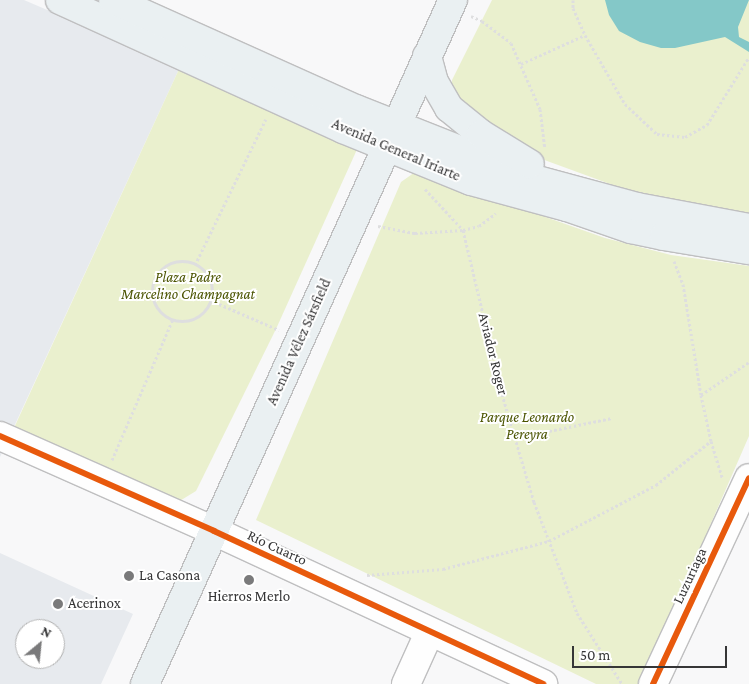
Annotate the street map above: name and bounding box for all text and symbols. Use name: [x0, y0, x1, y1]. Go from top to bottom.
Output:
street label: Avenida General Iriarte: [329, 115, 463, 185]
park label: Plaza Padre Marcelino Champagnat: [121, 268, 255, 303]
street label: Avenida Vélez Sársfield: [263, 276, 335, 408]
street label: Aviador Roger: [474, 311, 512, 397]
park label: Parque Leonardo Pereyra: [480, 408, 574, 443]
street label: Río Cuarto: [244, 526, 310, 570]
street label: Luzuriaga: [669, 545, 711, 607]
place label: La Casona: [139, 567, 200, 585]
marker: La Casona: [123, 570, 135, 582]
marker: Hierros Merlo: [243, 574, 255, 586]
place label: Hierros Merlo: [208, 588, 290, 606]
place label: Acerinox: [68, 595, 121, 613]
marker: Acerinox: [52, 598, 64, 610]
north arrow: [15, 619, 65, 669]
text: N: [39, 622, 55, 641]
scale bar: [574, 636, 729, 668]
text: 50 m: [580, 647, 610, 663]

